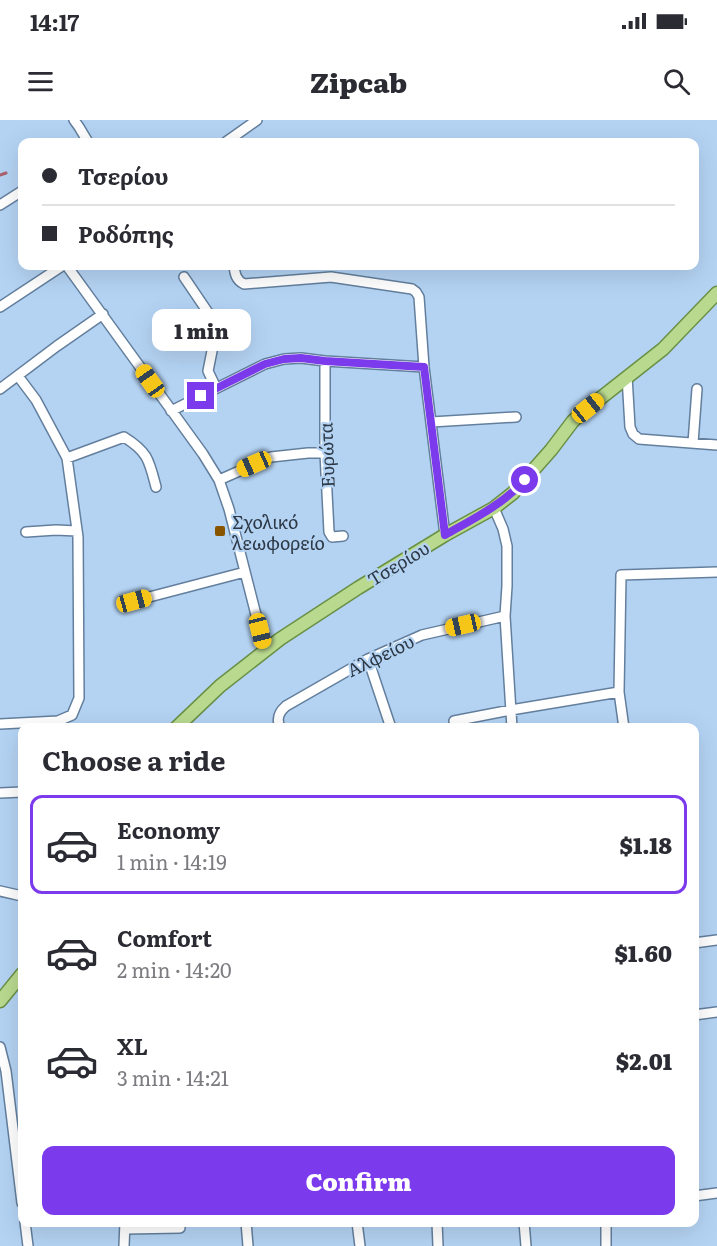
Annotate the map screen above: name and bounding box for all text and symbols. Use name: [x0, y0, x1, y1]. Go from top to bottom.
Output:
text: 14:17: [30, 5, 79, 38]
text: Zipcab: [310, 61, 407, 101]
icon: menu: [24, 65, 57, 98]
icon: search: [660, 65, 693, 98]
text: Τσερίου: [78, 159, 168, 192]
text: Ροδόπης: [78, 217, 174, 250]
callout: 1 min: [152, 309, 250, 351]
text: 1 min: [174, 315, 229, 345]
car: [132, 361, 168, 401]
route end: [187, 382, 214, 409]
car: [568, 390, 608, 426]
street label: Ευρώτα: [311, 422, 341, 488]
car: [234, 448, 274, 480]
route start: [511, 466, 538, 493]
place label: Σχολικό λεωφορείο: [232, 508, 325, 556]
marker: Σχολικό λεωφορείο: [213, 524, 227, 538]
street label: Τσερίου: [362, 534, 434, 592]
car: [114, 588, 154, 614]
car: [247, 611, 273, 651]
car: [443, 612, 483, 638]
street label: Αλφείου: [342, 627, 418, 683]
text: Choose a ride: [42, 739, 225, 779]
text: Economy: [117, 813, 220, 846]
icon: car: [45, 818, 99, 872]
text: $1.18: [619, 828, 672, 861]
text: 1 min · 14:19: [117, 846, 227, 876]
text: Comfort: [117, 921, 212, 954]
icon: car: [45, 926, 99, 980]
text: $1.60: [615, 936, 672, 969]
text: 2 min · 14:20: [117, 954, 232, 984]
text: XL: [117, 1029, 148, 1062]
icon: car: [45, 1034, 99, 1088]
text: $2.01: [616, 1044, 672, 1077]
text: 3 min · 14:21: [117, 1062, 229, 1092]
button: Confirm: [42, 1146, 675, 1215]

